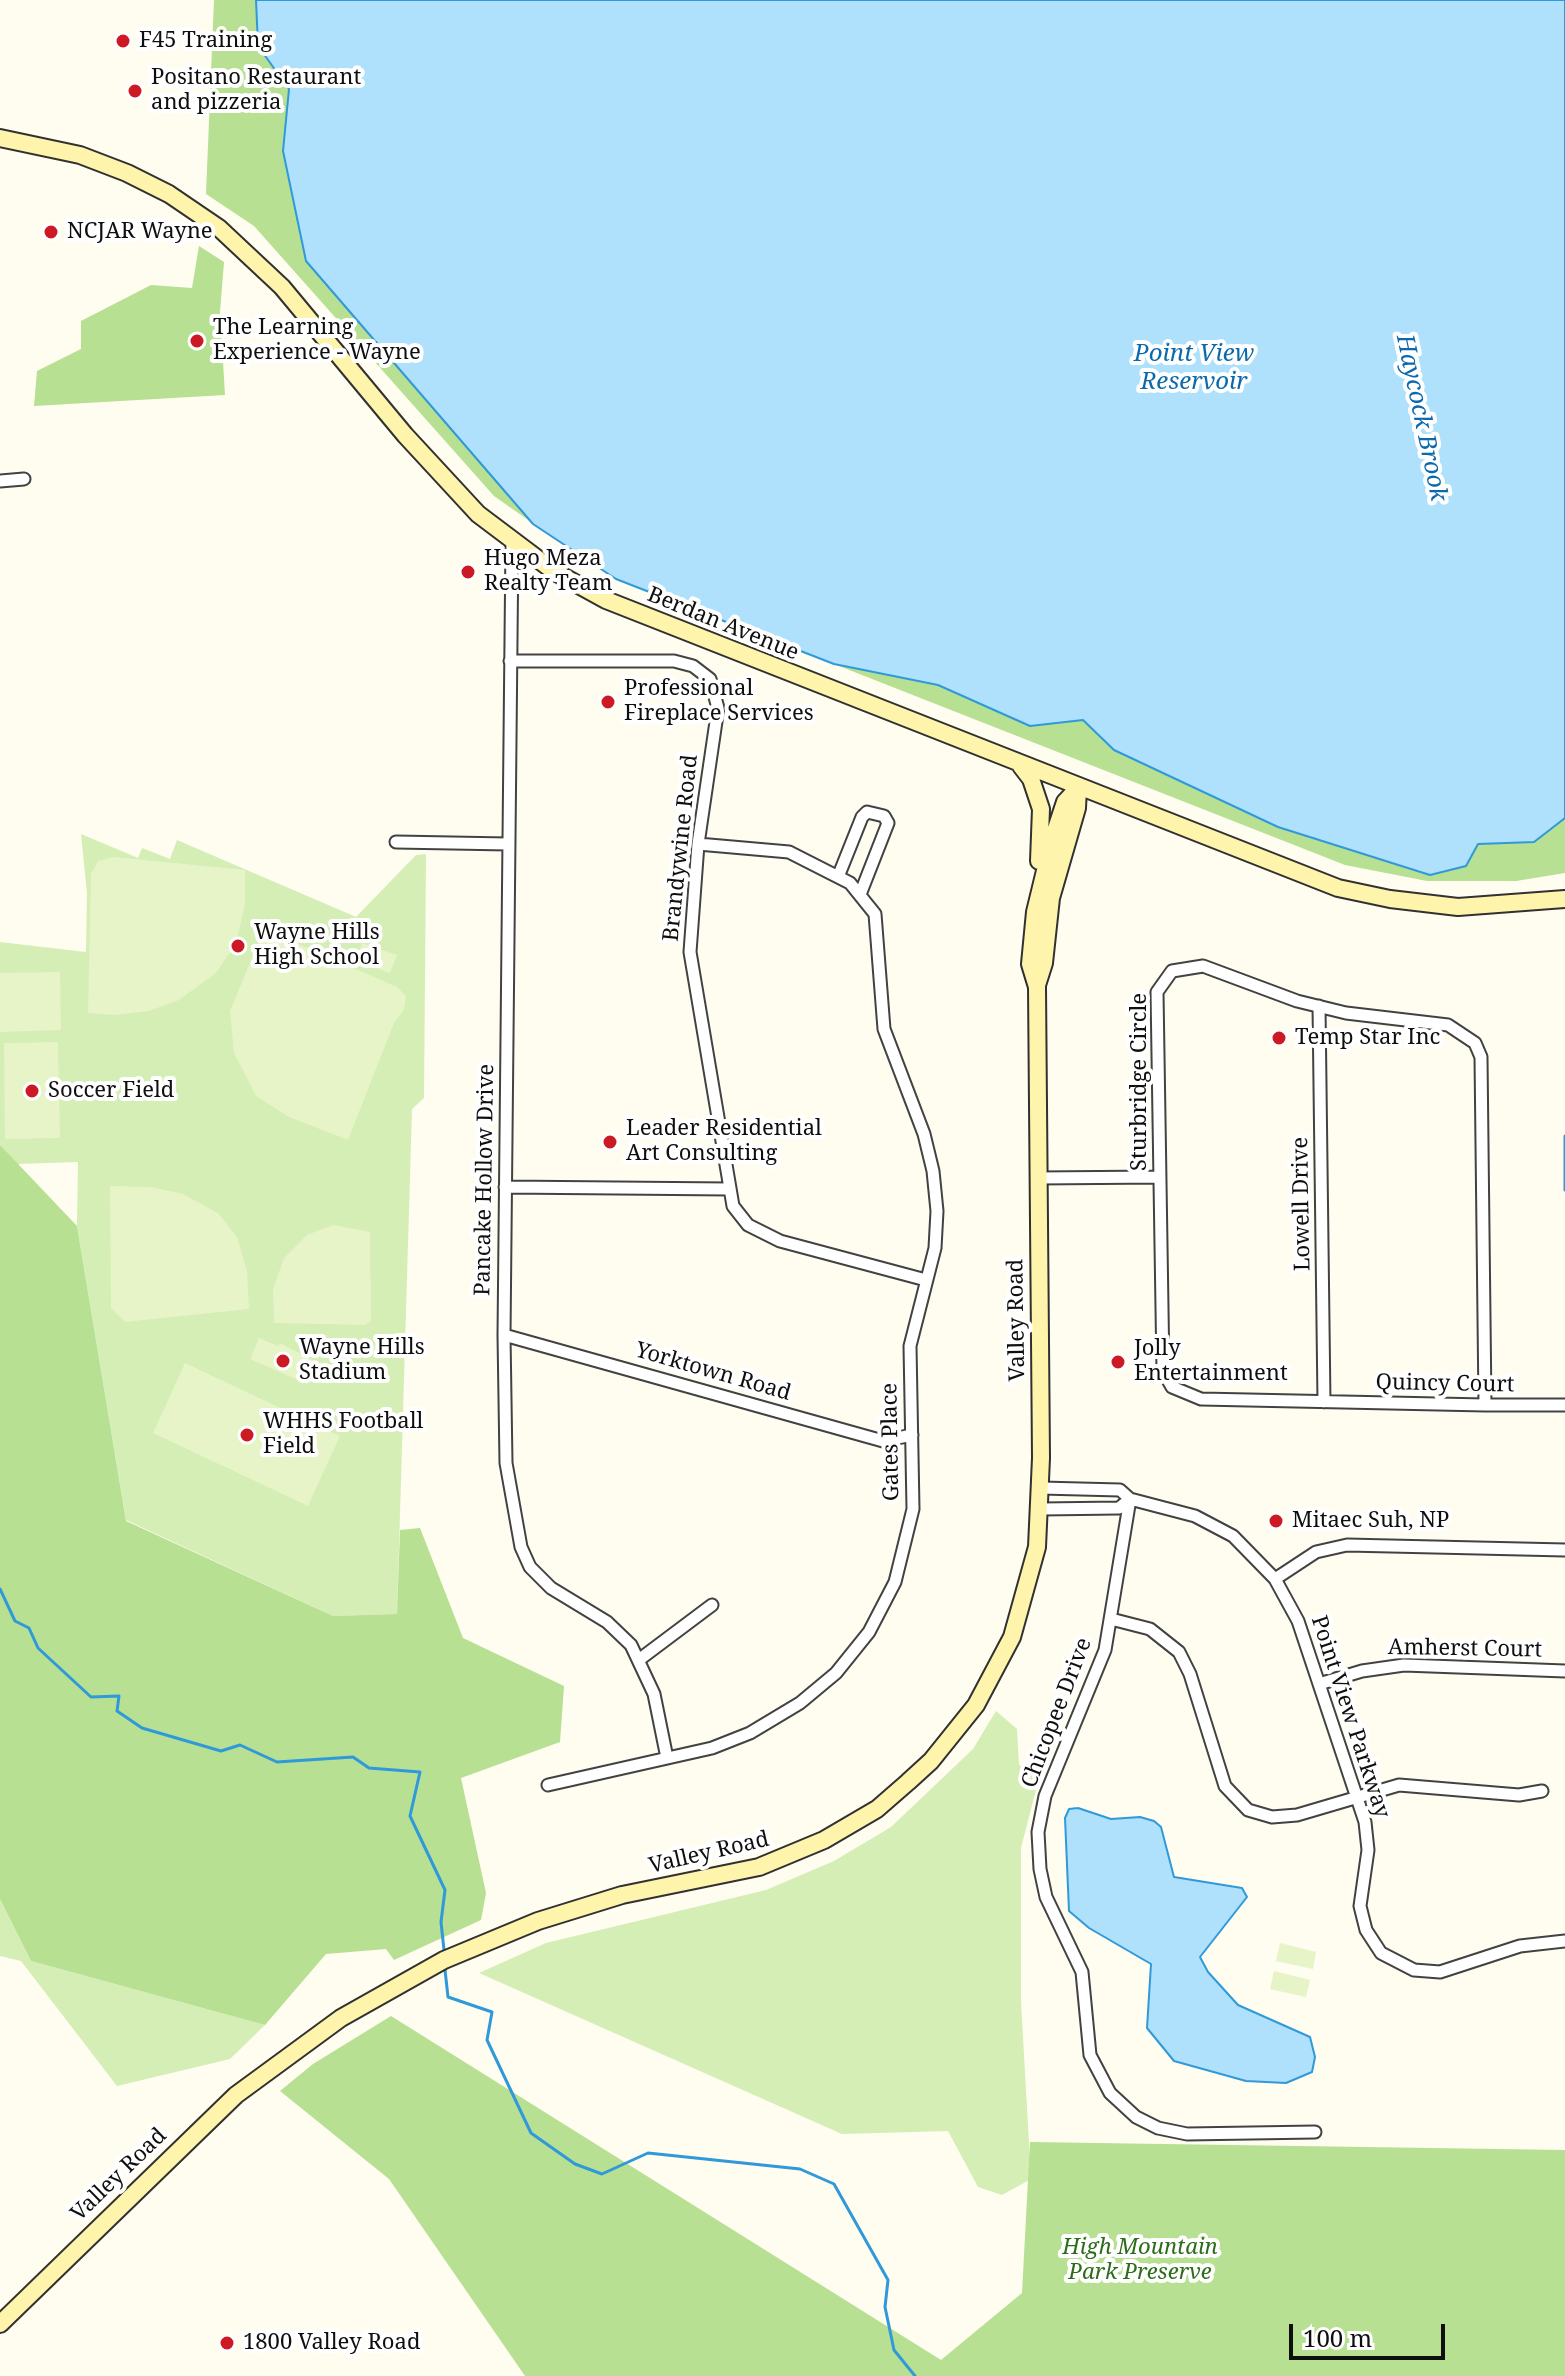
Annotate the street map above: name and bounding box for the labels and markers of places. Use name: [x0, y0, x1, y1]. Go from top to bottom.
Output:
place label: F45 Training: [139, 28, 272, 54]
marker: F45 Training: [114, 32, 132, 50]
place label: Positano Restaurant and pizzeria: [151, 65, 361, 116]
marker: Positano Restaurant and pizzeria: [126, 82, 144, 100]
place label: NCJAR Wayne: [67, 219, 213, 245]
marker: NCJAR Wayne: [42, 223, 60, 241]
place label: The Learning Experience - Wayne: [213, 315, 421, 366]
marker: The Learning Experience - Wayne: [188, 332, 206, 350]
place label: Hugo Meza Realty Team: [484, 546, 613, 598]
marker: Hugo Meza Realty Team: [459, 563, 477, 581]
place label: Professional Fireplace Services: [624, 676, 814, 728]
marker: Professional Fireplace Services: [599, 693, 617, 711]
place label: Wayne Hills High School: [254, 920, 380, 972]
marker: Wayne Hills High School: [229, 937, 247, 955]
place label: Temp Star Inc: [1295, 1025, 1440, 1051]
marker: Temp Star Inc: [1270, 1029, 1288, 1047]
place label: Soccer Field: [48, 1078, 174, 1104]
marker: Soccer Field: [23, 1082, 41, 1100]
place label: Leader Residential Art Consulting: [626, 1116, 822, 1168]
marker: Leader Residential Art Consulting: [601, 1133, 619, 1151]
place label: Wayne Hills Stadium: [299, 1335, 425, 1386]
place label: Jolly Entertainment: [1134, 1336, 1288, 1388]
marker: Wayne Hills Stadium: [274, 1352, 292, 1370]
marker: Jolly Entertainment: [1109, 1353, 1127, 1371]
place label: WHHS Football Field: [263, 1409, 423, 1460]
marker: WHHS Football Field: [238, 1426, 256, 1444]
place label: Mitaec Suh, NP: [1292, 1508, 1449, 1534]
marker: Mitaec Suh, NP: [1267, 1512, 1285, 1530]
place label: 1800 Valley Road: [243, 2330, 420, 2356]
marker: 1800 Valley Road: [218, 2334, 236, 2352]

